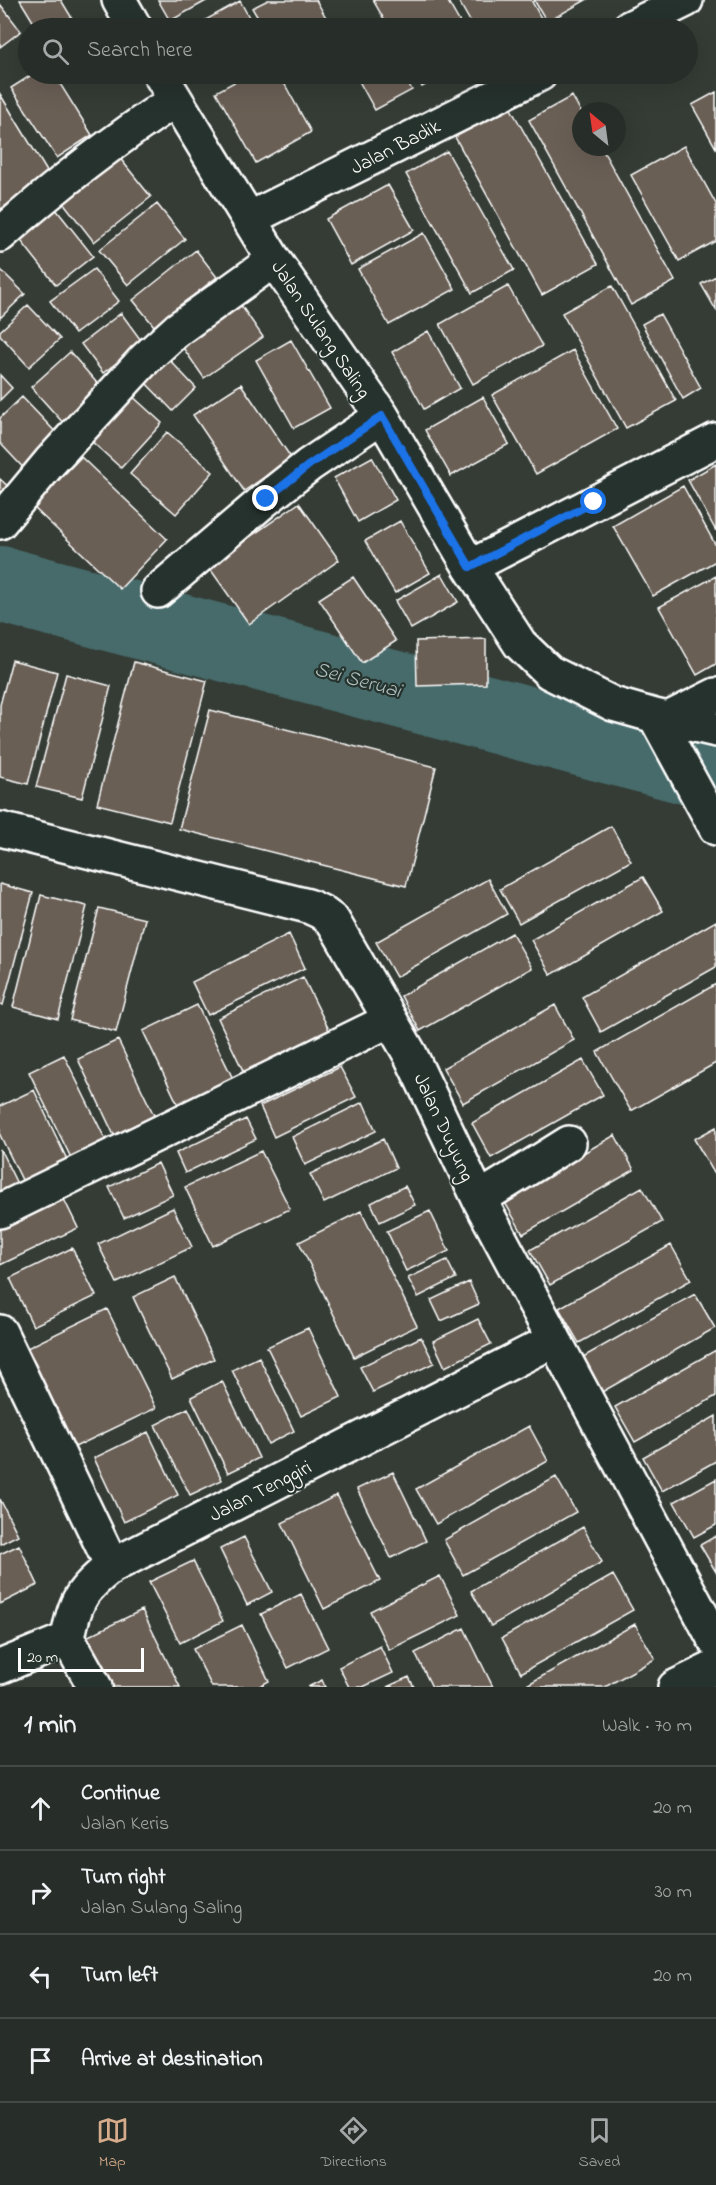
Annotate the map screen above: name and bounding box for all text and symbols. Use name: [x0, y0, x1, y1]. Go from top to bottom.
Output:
search box: [18, 18, 698, 84]
icon: search: [39, 35, 72, 68]
text: Search here: [87, 35, 192, 67]
north arrow: [572, 102, 626, 156]
street label: Jalan Badik: [346, 113, 446, 183]
street label: Jalan Sulang Saling: [262, 255, 377, 406]
route end: [252, 485, 278, 511]
route start: [580, 488, 606, 514]
water label: Sei Seruai: [311, 655, 406, 707]
street label: Jalan Duyung: [404, 1069, 481, 1188]
street label: Jalan Tenggiri: [205, 1454, 318, 1531]
scale bar: [18, 1645, 144, 1672]
text: 20 m: [27, 1646, 58, 1670]
text: 1 min: [24, 1707, 76, 1745]
text: Walk · 70 m: [602, 1712, 692, 1741]
text: Continue: [81, 1778, 160, 1810]
icon: ahead: [24, 1792, 57, 1825]
text: 20 m: [653, 1794, 692, 1823]
text: Jalan Keris: [81, 1810, 169, 1839]
text: Turn right: [81, 1862, 166, 1894]
icon: right: [24, 1876, 57, 1909]
text: 30 m: [655, 1878, 692, 1907]
text: Jalan Sulang Saling: [81, 1894, 242, 1923]
icon: left: [24, 1960, 57, 1993]
text: Turn left: [81, 1960, 158, 1992]
text: 20 m: [653, 1962, 692, 1991]
icon: arrive: [24, 2044, 57, 2077]
text: Arrive at destination: [81, 2044, 263, 2076]
tab: Map: [96, 2114, 129, 2174]
tab: Directions: [320, 2114, 387, 2174]
tab: Saved: [578, 2114, 620, 2174]

